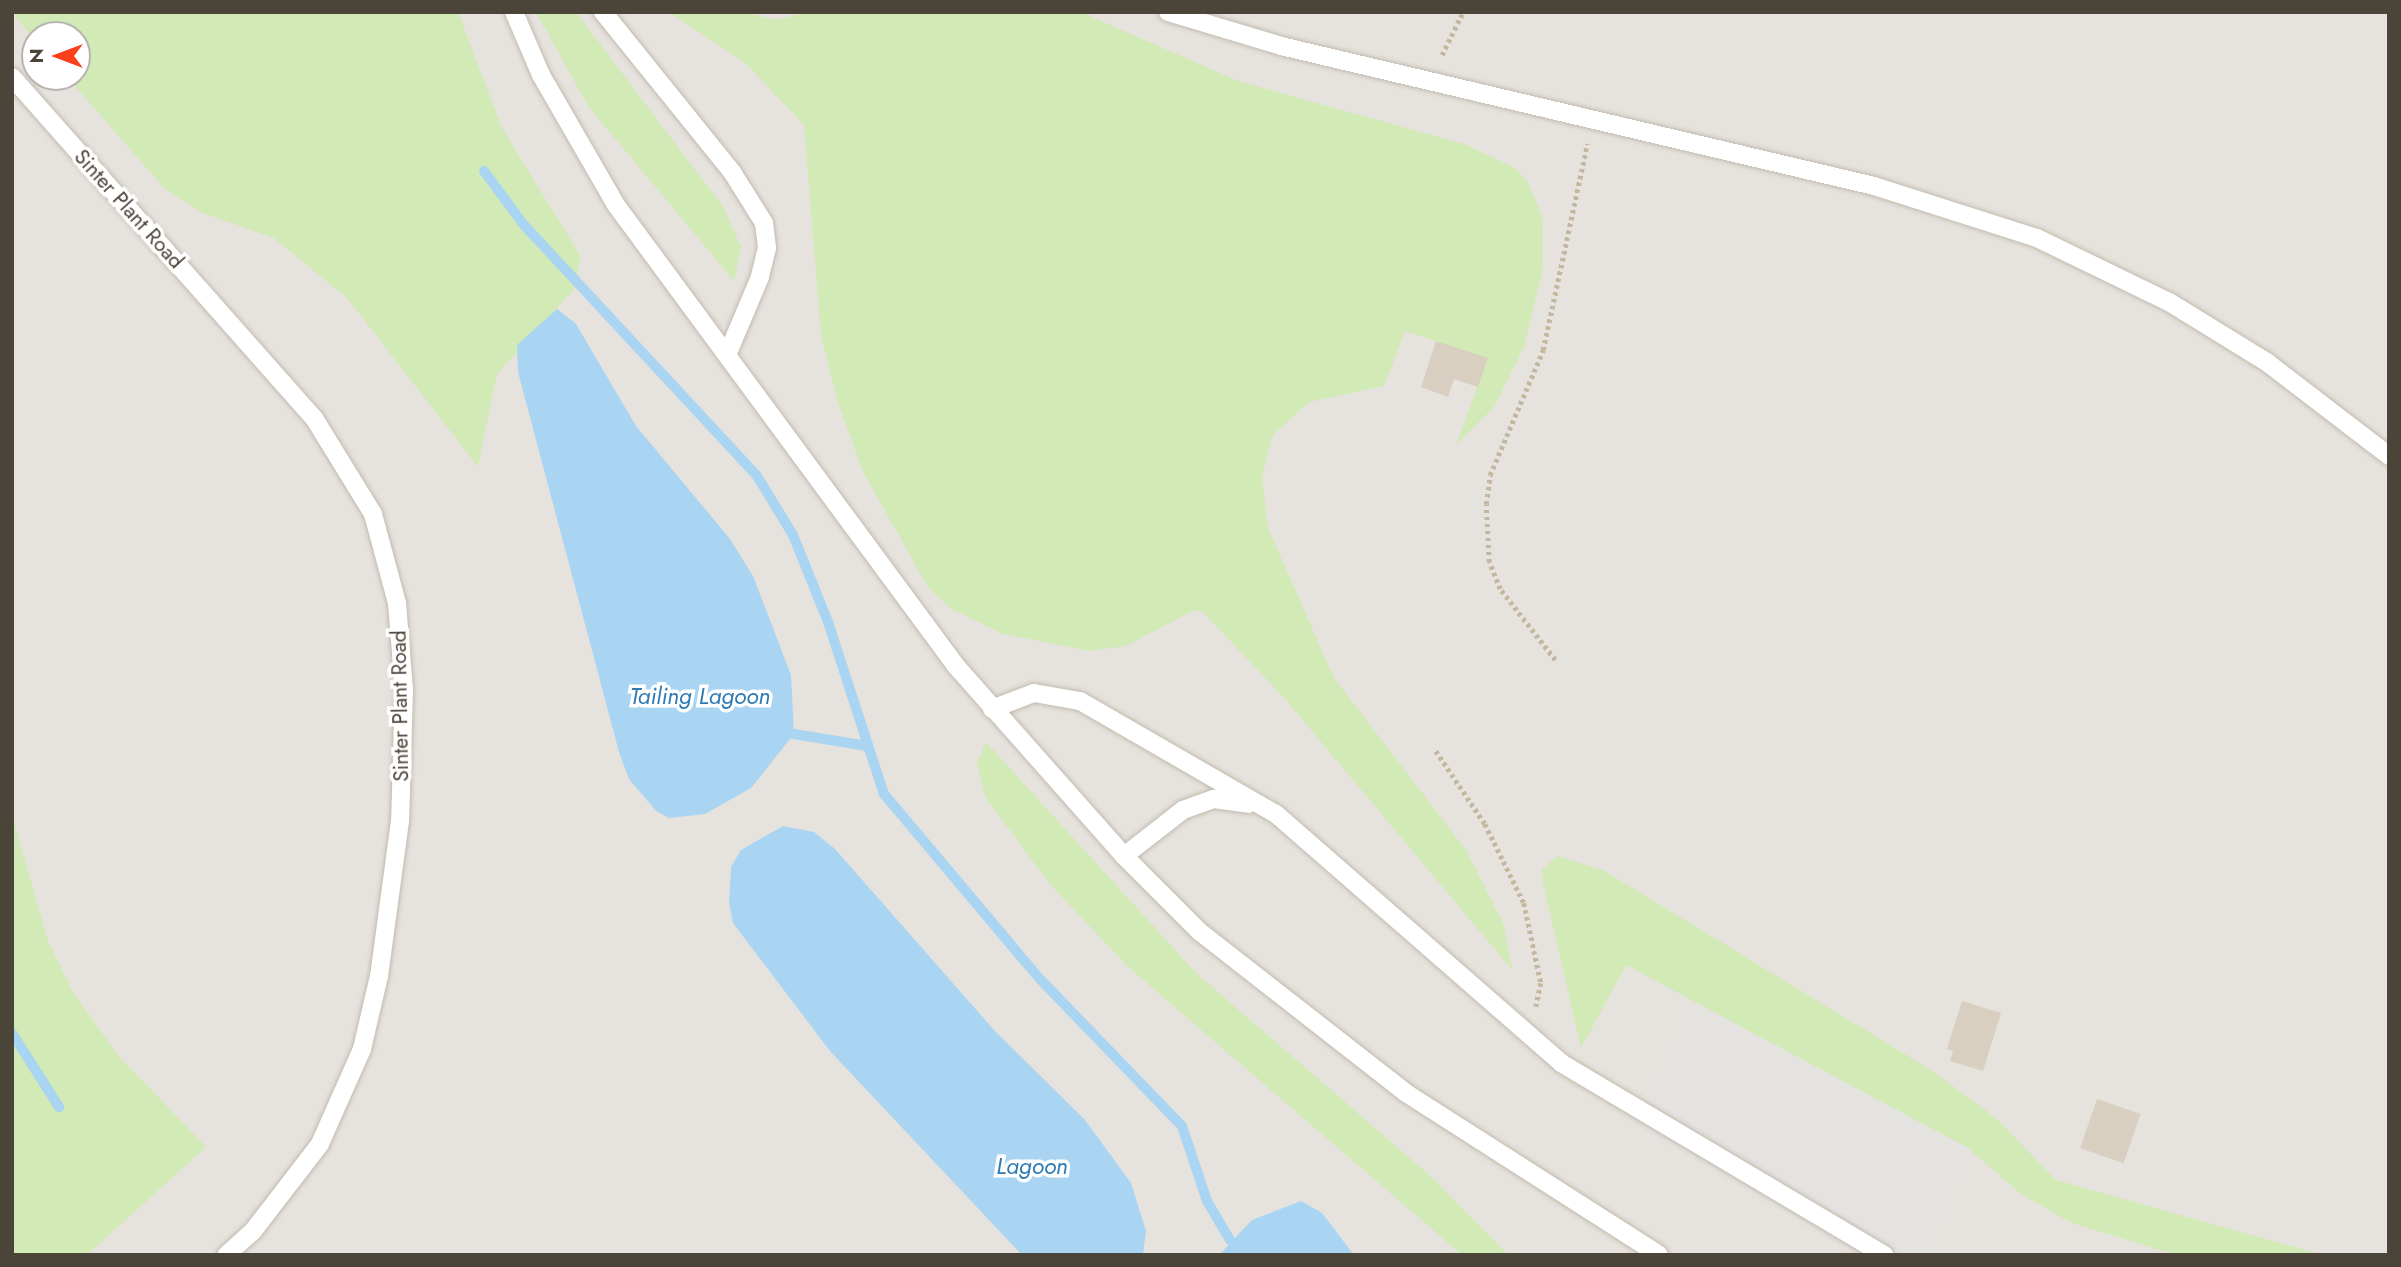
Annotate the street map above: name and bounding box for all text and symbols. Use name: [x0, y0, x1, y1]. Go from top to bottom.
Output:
north arrow: [21, 21, 91, 91]
text: N: [23, 48, 50, 64]
street label: Sinter Plant Road: [69, 144, 189, 274]
street label: Sinter Plant Road: [386, 630, 414, 782]
water label: Tailing Lagoon: [630, 682, 770, 710]
water label: Lagoon: [996, 1152, 1068, 1180]

